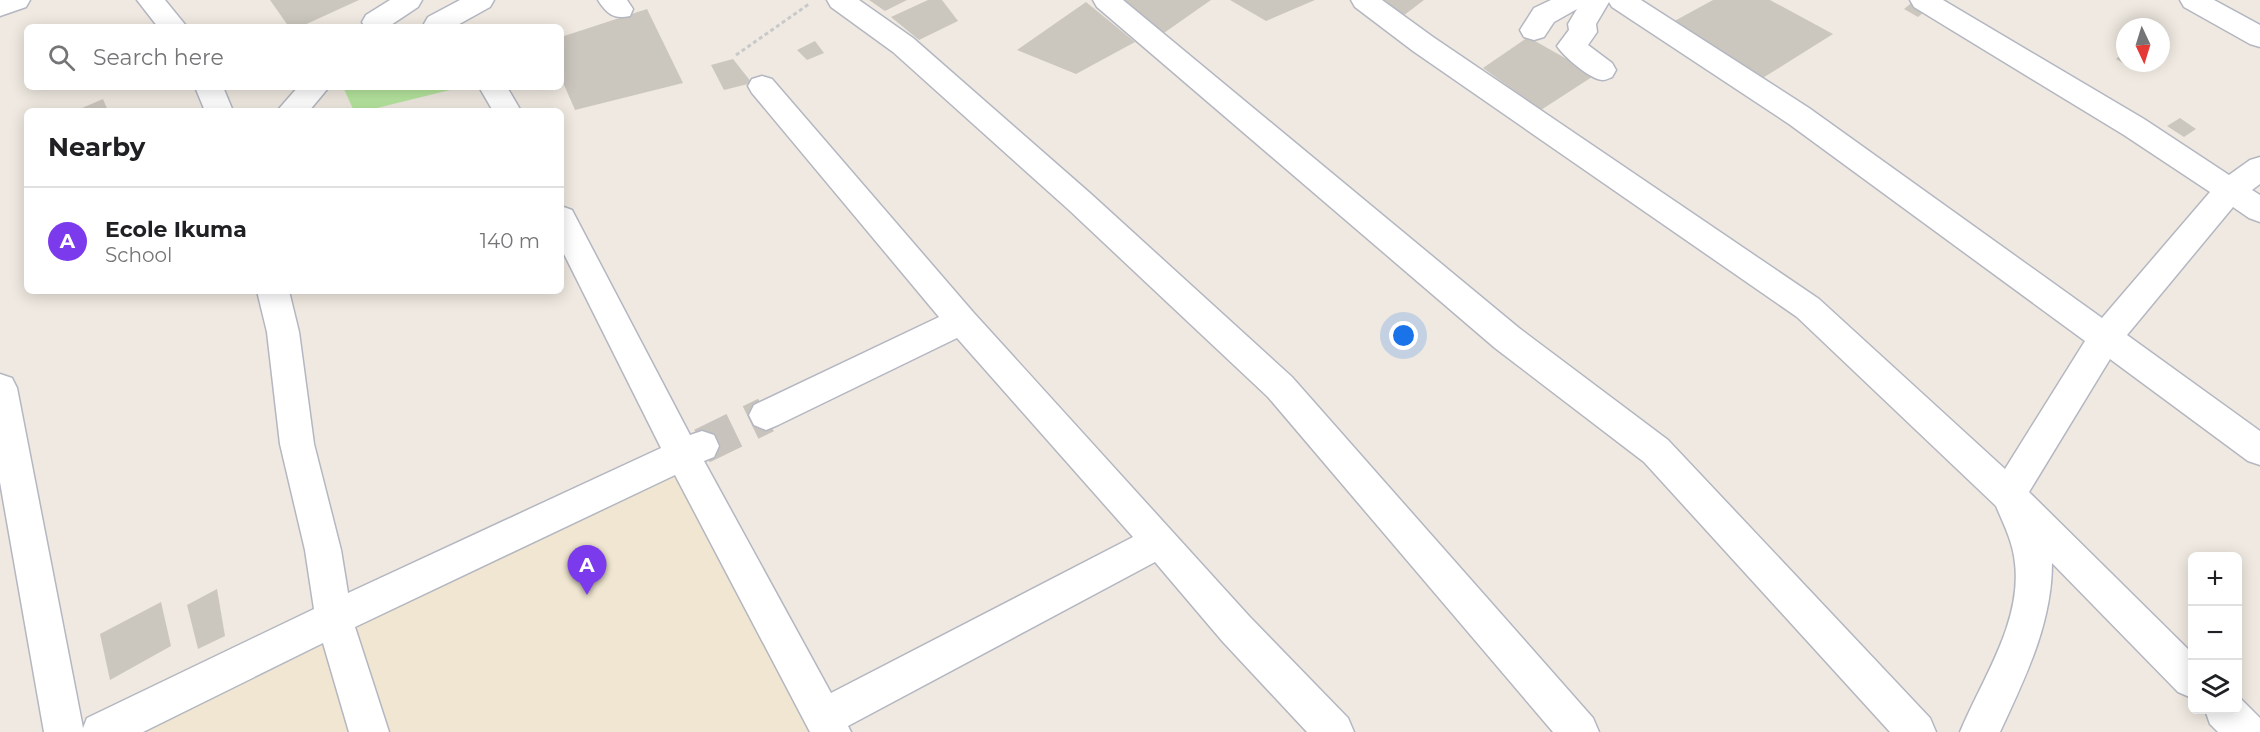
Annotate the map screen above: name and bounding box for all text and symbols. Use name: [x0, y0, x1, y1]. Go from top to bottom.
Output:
north arrow: [2116, 18, 2170, 72]
search box: [24, 24, 564, 90]
icon: search: [45, 41, 78, 74]
text: Search here: [93, 44, 224, 71]
text: Nearby: [48, 131, 145, 163]
text: Ecole Ikuma: [105, 216, 247, 243]
text: A: [60, 229, 75, 253]
text: 140 m: [480, 229, 540, 253]
text: School: [105, 243, 172, 267]
your location: [1389, 321, 1418, 350]
pin: A: [568, 546, 606, 595]
map controls: [2188, 552, 2242, 714]
button: +: [2188, 552, 2242, 606]
button: −: [2188, 606, 2242, 660]
button: layers: [2188, 660, 2242, 714]

